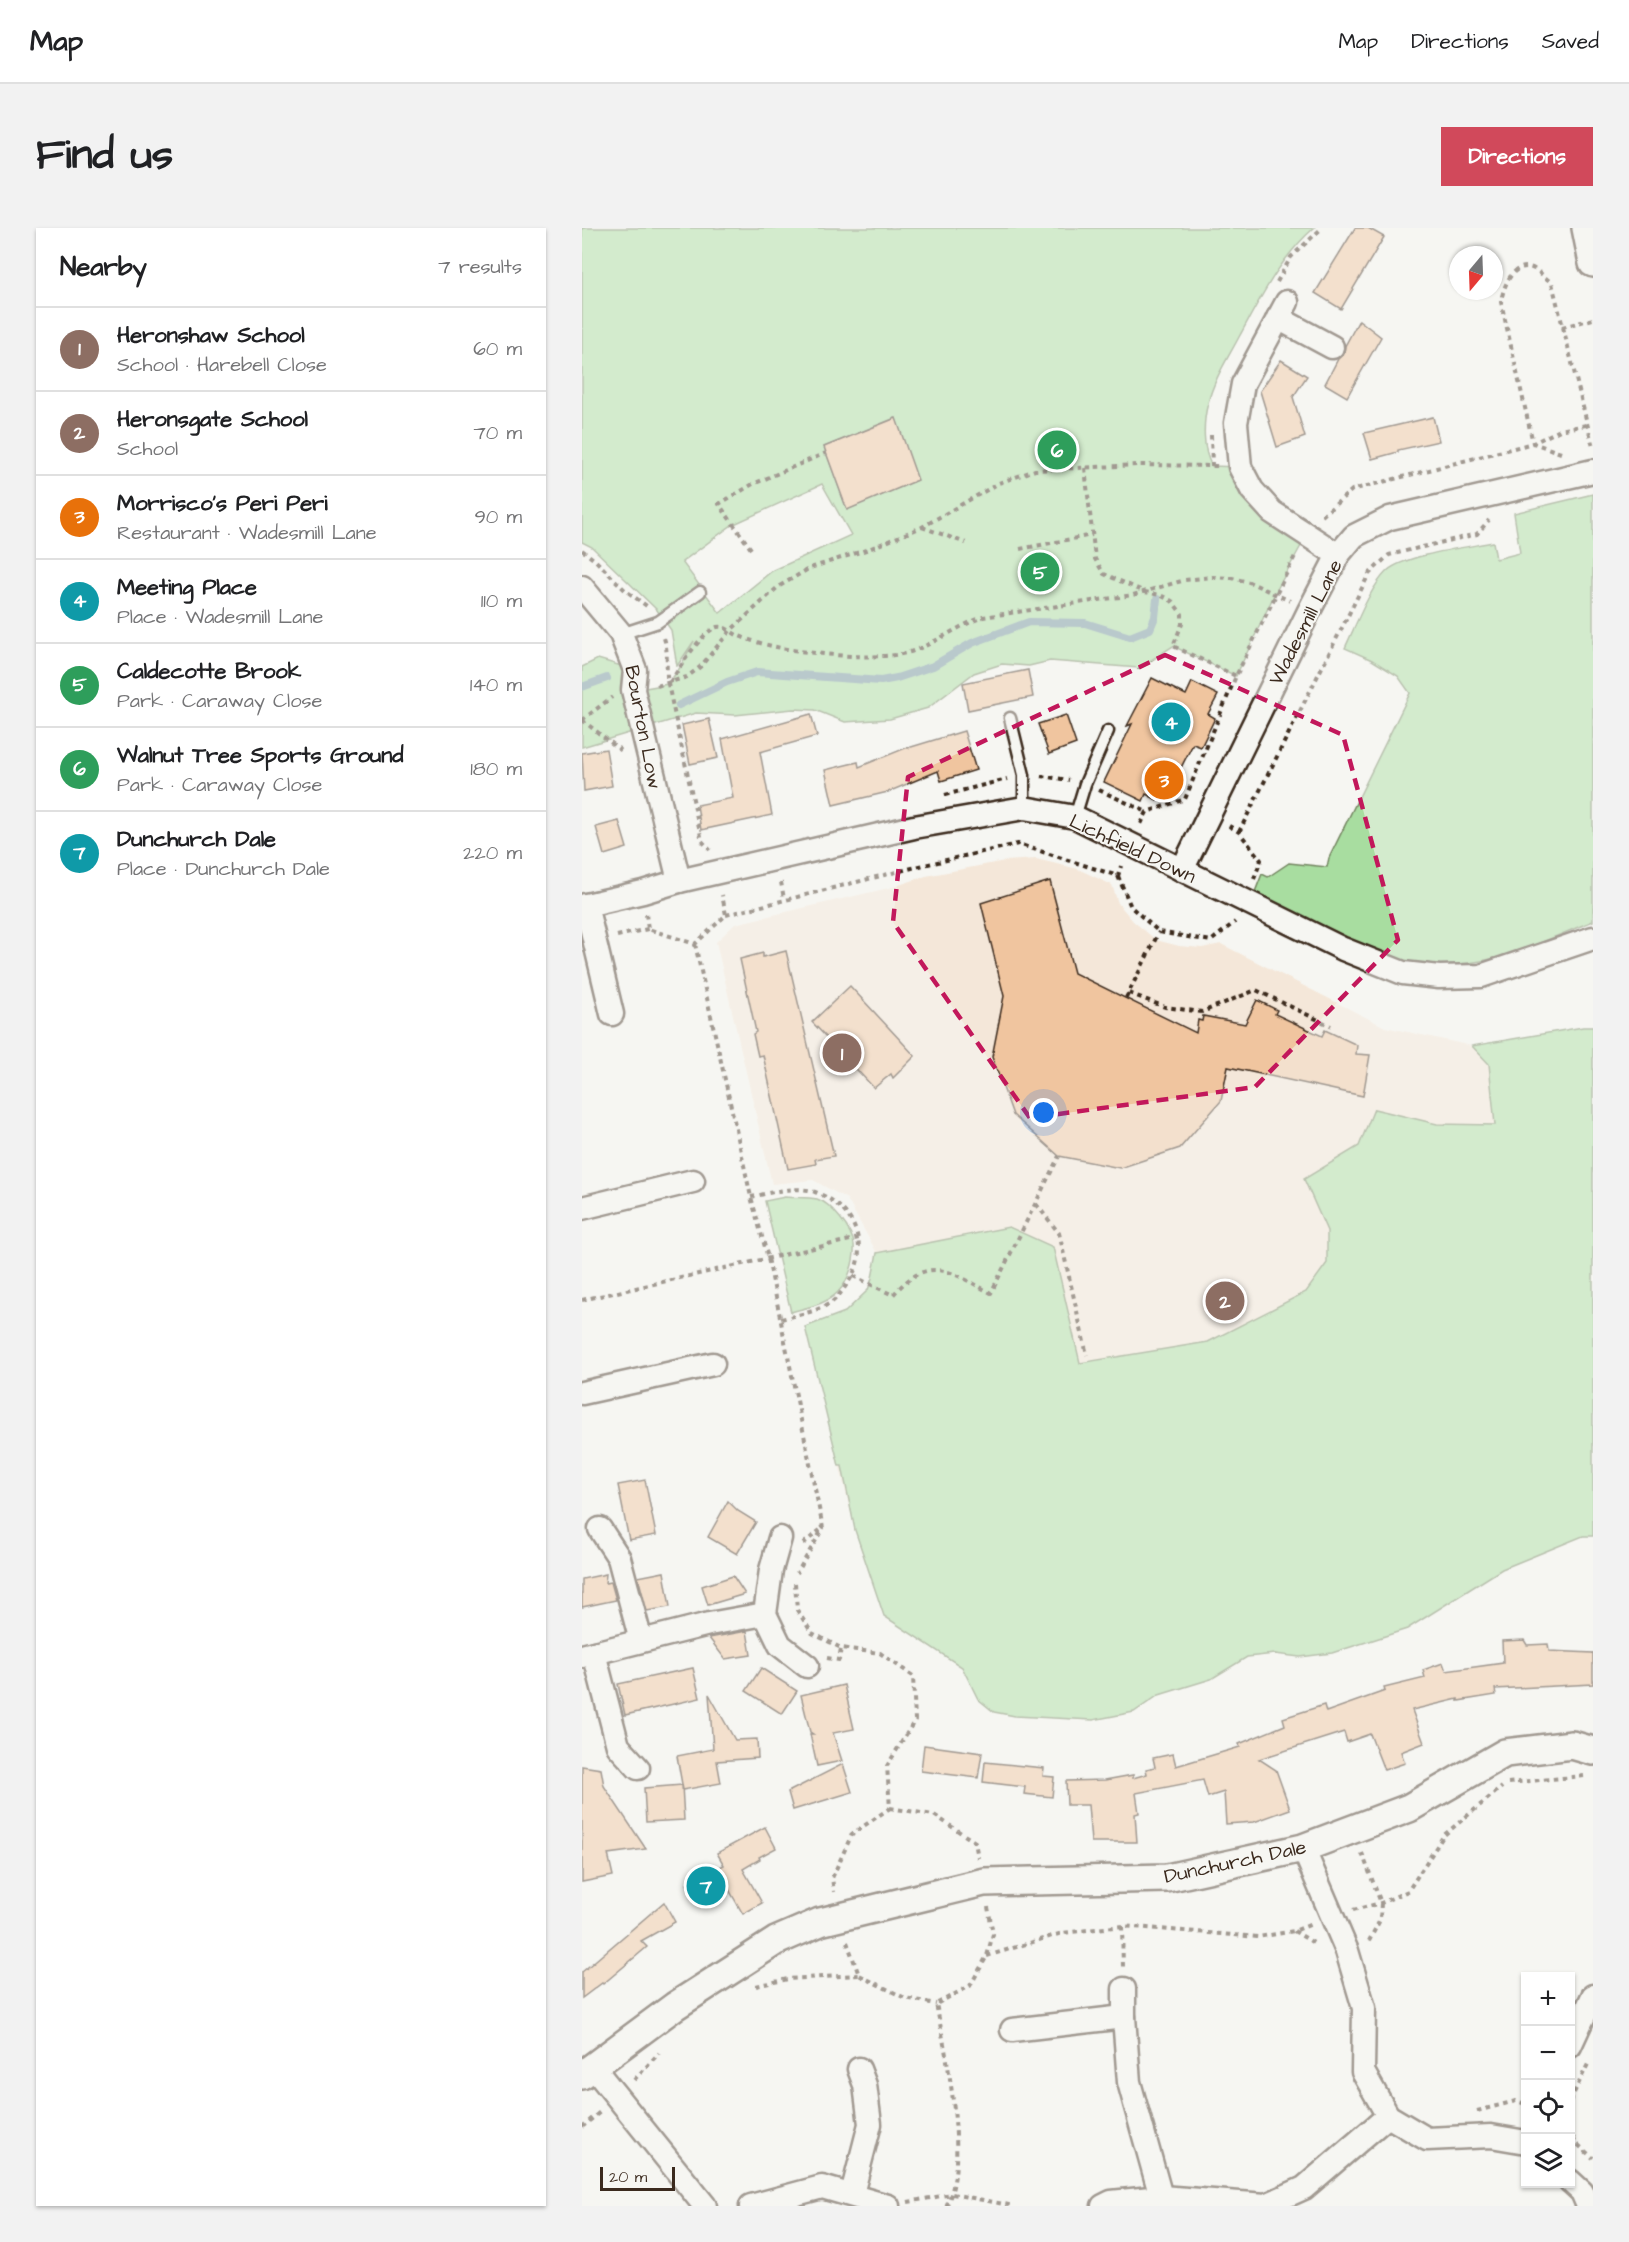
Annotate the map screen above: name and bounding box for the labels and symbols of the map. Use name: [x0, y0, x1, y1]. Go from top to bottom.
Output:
north arrow: [1449, 246, 1503, 300]
pin: 6: [1038, 428, 1076, 472]
pin: 5: [1020, 550, 1060, 594]
street label: Wadesmill Lane: [1262, 555, 1350, 690]
street label: Bourton Low: [617, 663, 669, 791]
pin: 4: [1152, 700, 1190, 744]
pin: 3: [1144, 758, 1184, 802]
street label: Lichfield Down: [1065, 807, 1201, 891]
pin: 1: [822, 1030, 862, 1076]
your location: [1029, 1098, 1058, 1127]
pin: 2: [1206, 1278, 1244, 1324]
street label: Dunchurch Dale: [1162, 1833, 1309, 1891]
pin: 7: [686, 1864, 726, 1908]
scale bar: [600, 2164, 675, 2192]

